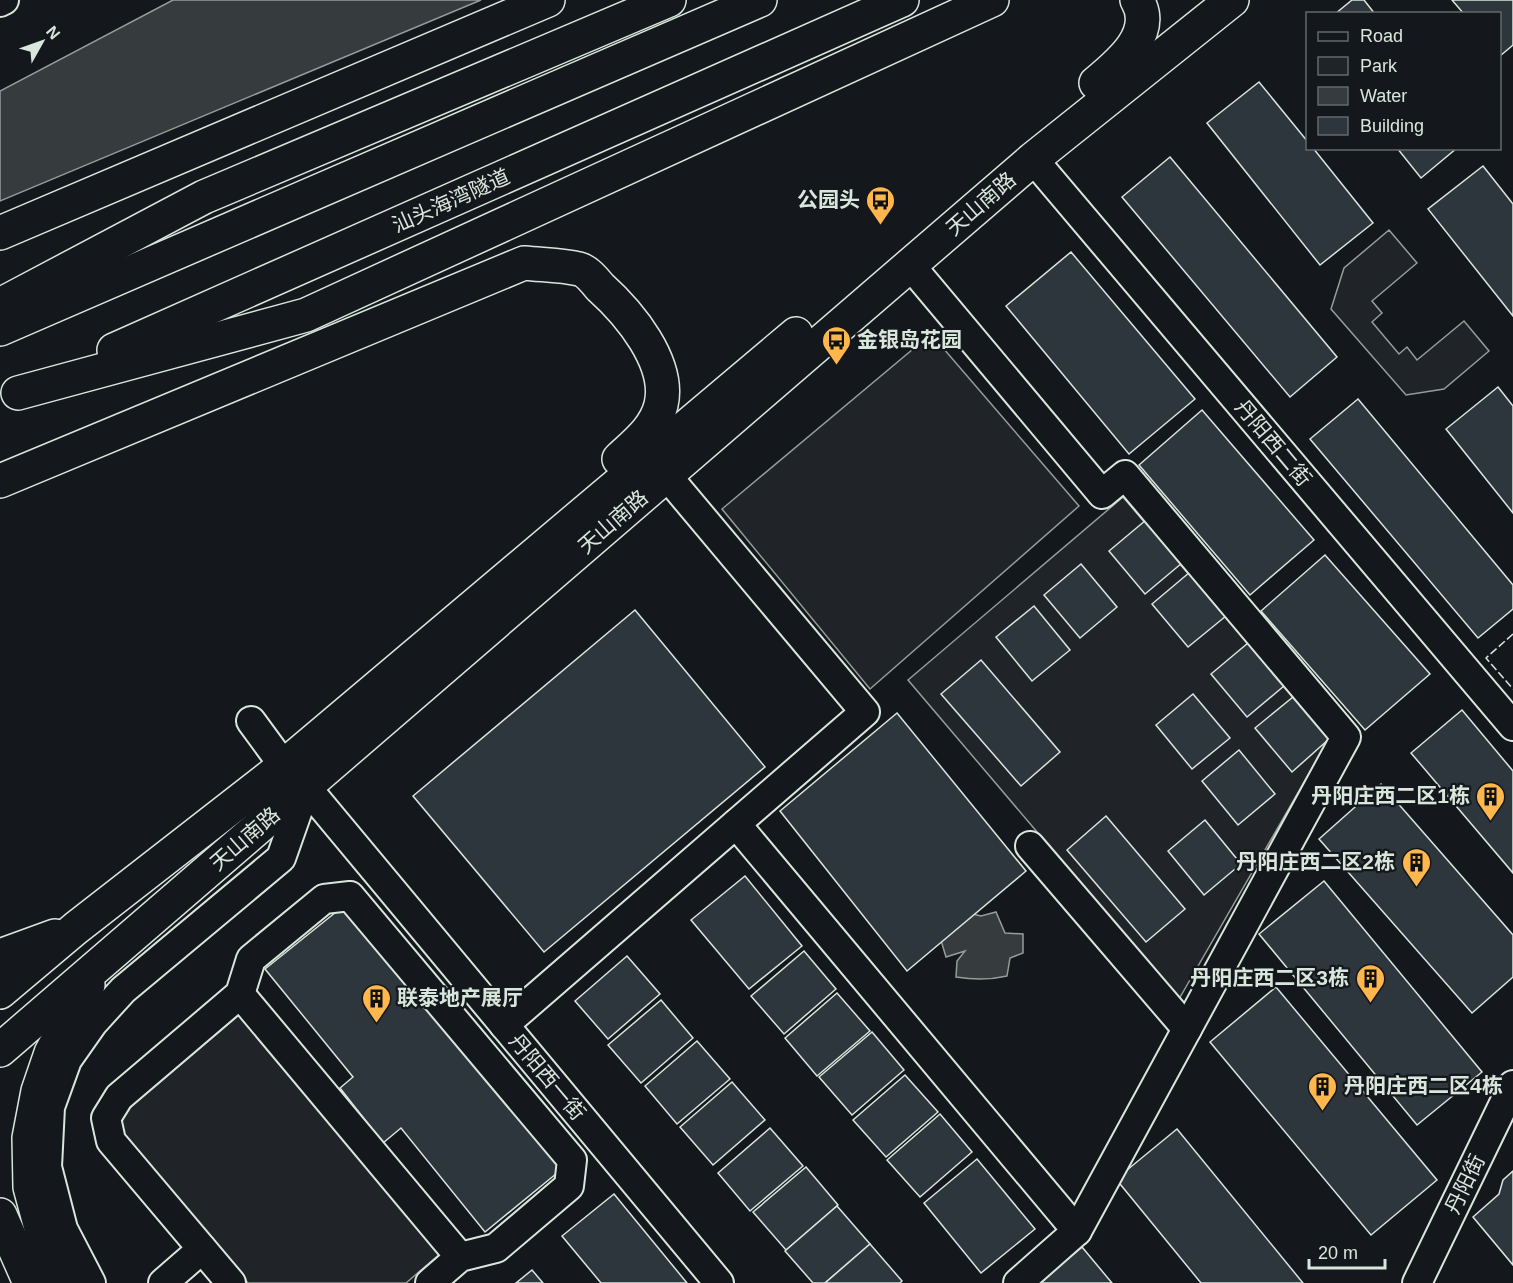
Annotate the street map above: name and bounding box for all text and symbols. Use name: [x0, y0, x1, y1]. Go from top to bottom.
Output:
north arrow: [12, 12, 72, 72]
legend: [1306, 12, 1501, 150]
text: N: [43, 23, 63, 43]
text: Road: [1360, 26, 1403, 46]
text: Park: [1360, 56, 1398, 76]
text: Water: [1360, 86, 1407, 106]
text: Building: [1360, 116, 1424, 136]
street label: 汕头海湾隧道: [389, 164, 513, 237]
street label: 天山南路: [941, 167, 1020, 240]
bus stop icon: 公园头: [865, 184, 897, 226]
place label: 公园头: [797, 188, 860, 211]
bus stop icon: 金银岛花园: [820, 324, 852, 366]
place label: 金银岛花园: [857, 328, 962, 351]
street label: 丹阳西二街: [1231, 395, 1316, 490]
street label: 天山南路: [573, 485, 652, 558]
building icon: 丹阳庄西二区1栋: [1475, 780, 1507, 822]
place label: 丹阳庄西二区1栋: [1311, 784, 1470, 807]
street label: 天山南路: [205, 802, 284, 875]
building icon: 丹阳庄西二区2栋: [1400, 846, 1432, 888]
place label: 丹阳庄西二区2栋: [1236, 850, 1395, 873]
building icon: 丹阳庄西二区3栋: [1354, 962, 1386, 1004]
place label: 丹阳庄西二区3栋: [1190, 966, 1349, 989]
building icon: 联泰地产展厅: [360, 982, 392, 1024]
place label: 联泰地产展厅: [397, 986, 523, 1009]
street label: 丹阳西一街: [505, 1029, 590, 1124]
building icon: 丹阳庄西二区4栋: [1307, 1070, 1339, 1112]
place label: 丹阳庄西二区4栋: [1344, 1074, 1503, 1097]
street label: 丹阳街: [1440, 1150, 1489, 1217]
scale bar: [1309, 1232, 1386, 1270]
text: 20 m: [1318, 1243, 1358, 1263]

